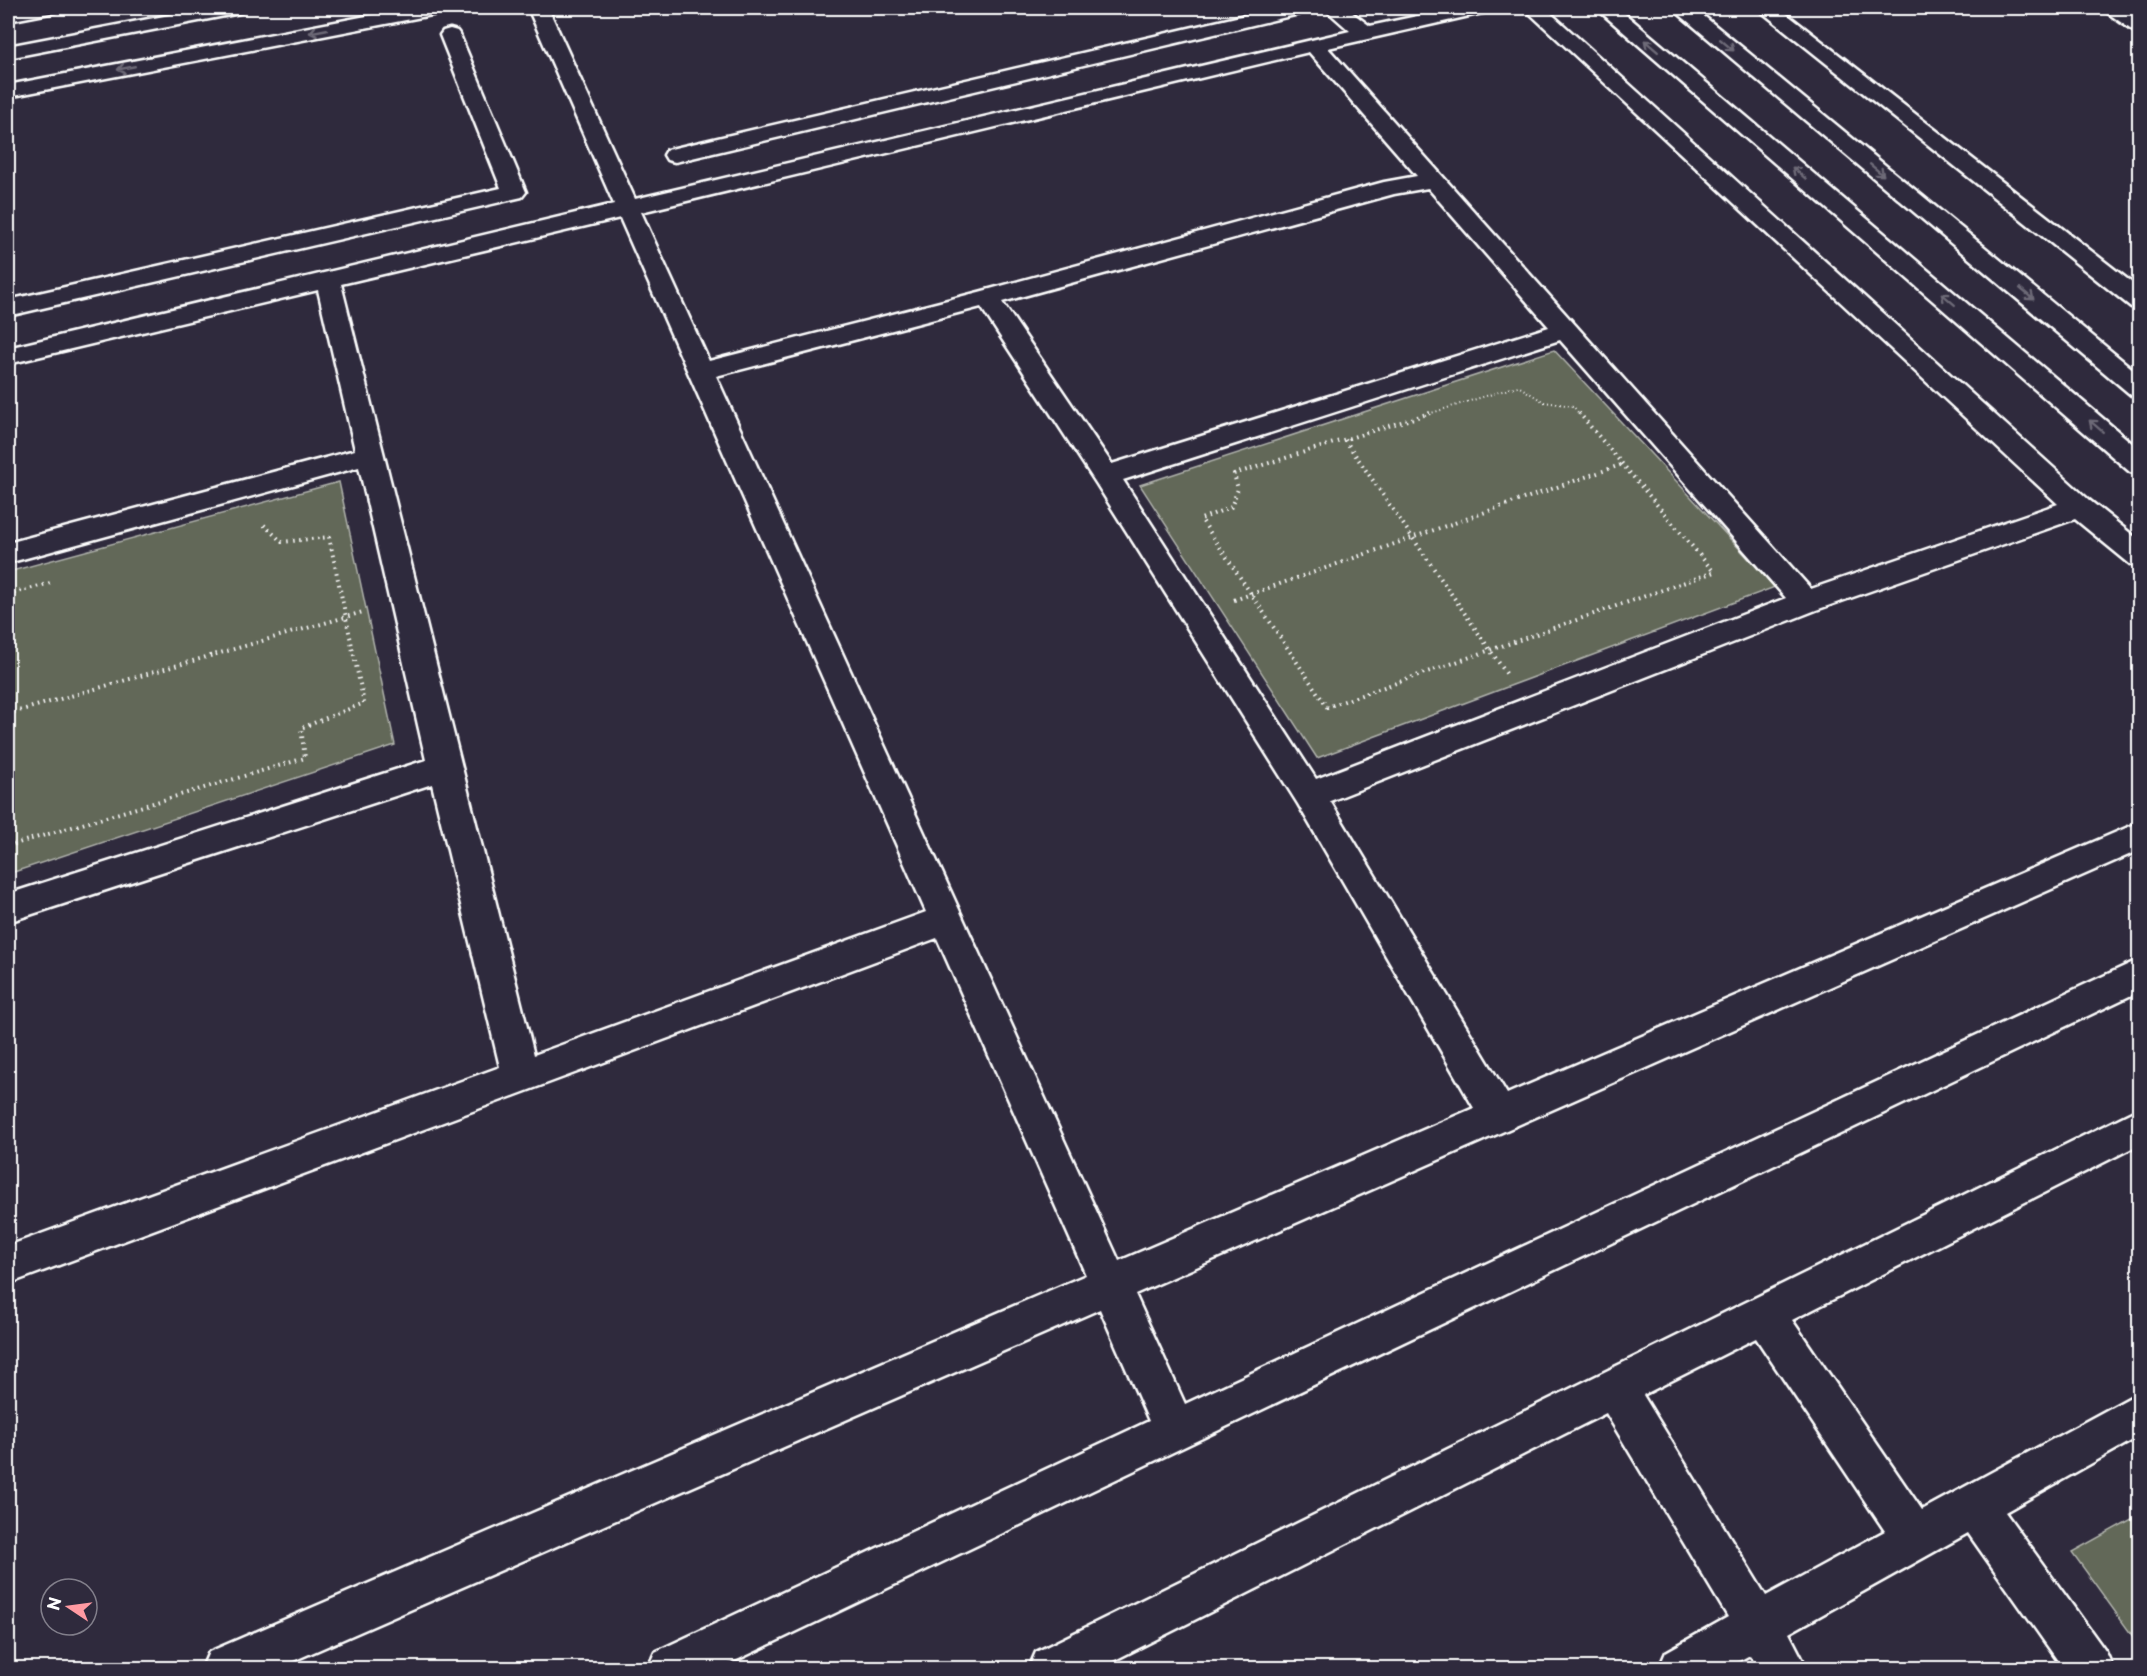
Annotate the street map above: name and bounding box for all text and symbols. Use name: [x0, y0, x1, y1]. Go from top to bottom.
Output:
one-way arrow: [309, 26, 328, 37]
one-way arrow: [1719, 38, 1734, 52]
one-way arrow: [1644, 39, 1659, 53]
one-way arrow: [117, 63, 137, 74]
one-way arrow: [1869, 163, 1885, 176]
one-way arrow: [1792, 166, 1807, 180]
one-way arrow: [2018, 288, 2034, 301]
one-way arrow: [1940, 293, 1956, 306]
one-way arrow: [2089, 419, 2104, 433]
north arrow: [39, 1577, 99, 1637]
text: N: [40, 1595, 67, 1612]

